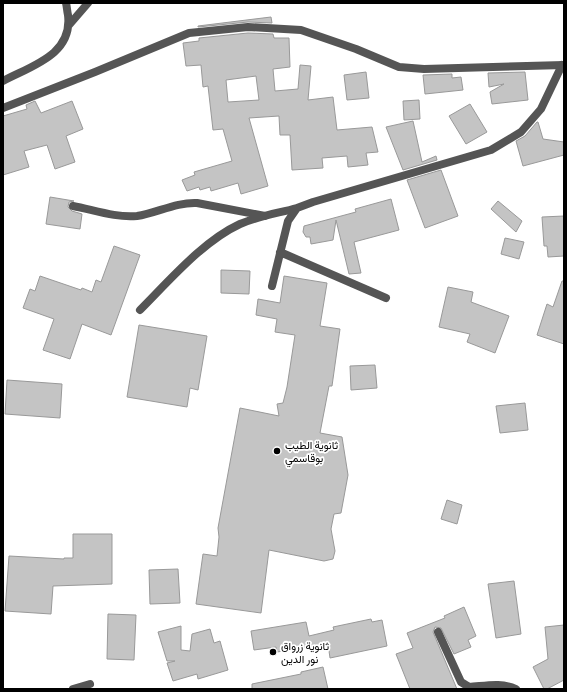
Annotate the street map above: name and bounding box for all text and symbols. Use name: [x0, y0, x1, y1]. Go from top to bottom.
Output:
place label: ثانوية الطيب بوقاسمي: [285, 437, 339, 468]
marker: ثانوية الطيب بوقاسمي: [272, 446, 282, 456]
place label: ثانوية زرواق نور الدين: [281, 638, 329, 666]
marker: ثانوية زرواق نور الدين: [268, 647, 278, 657]

